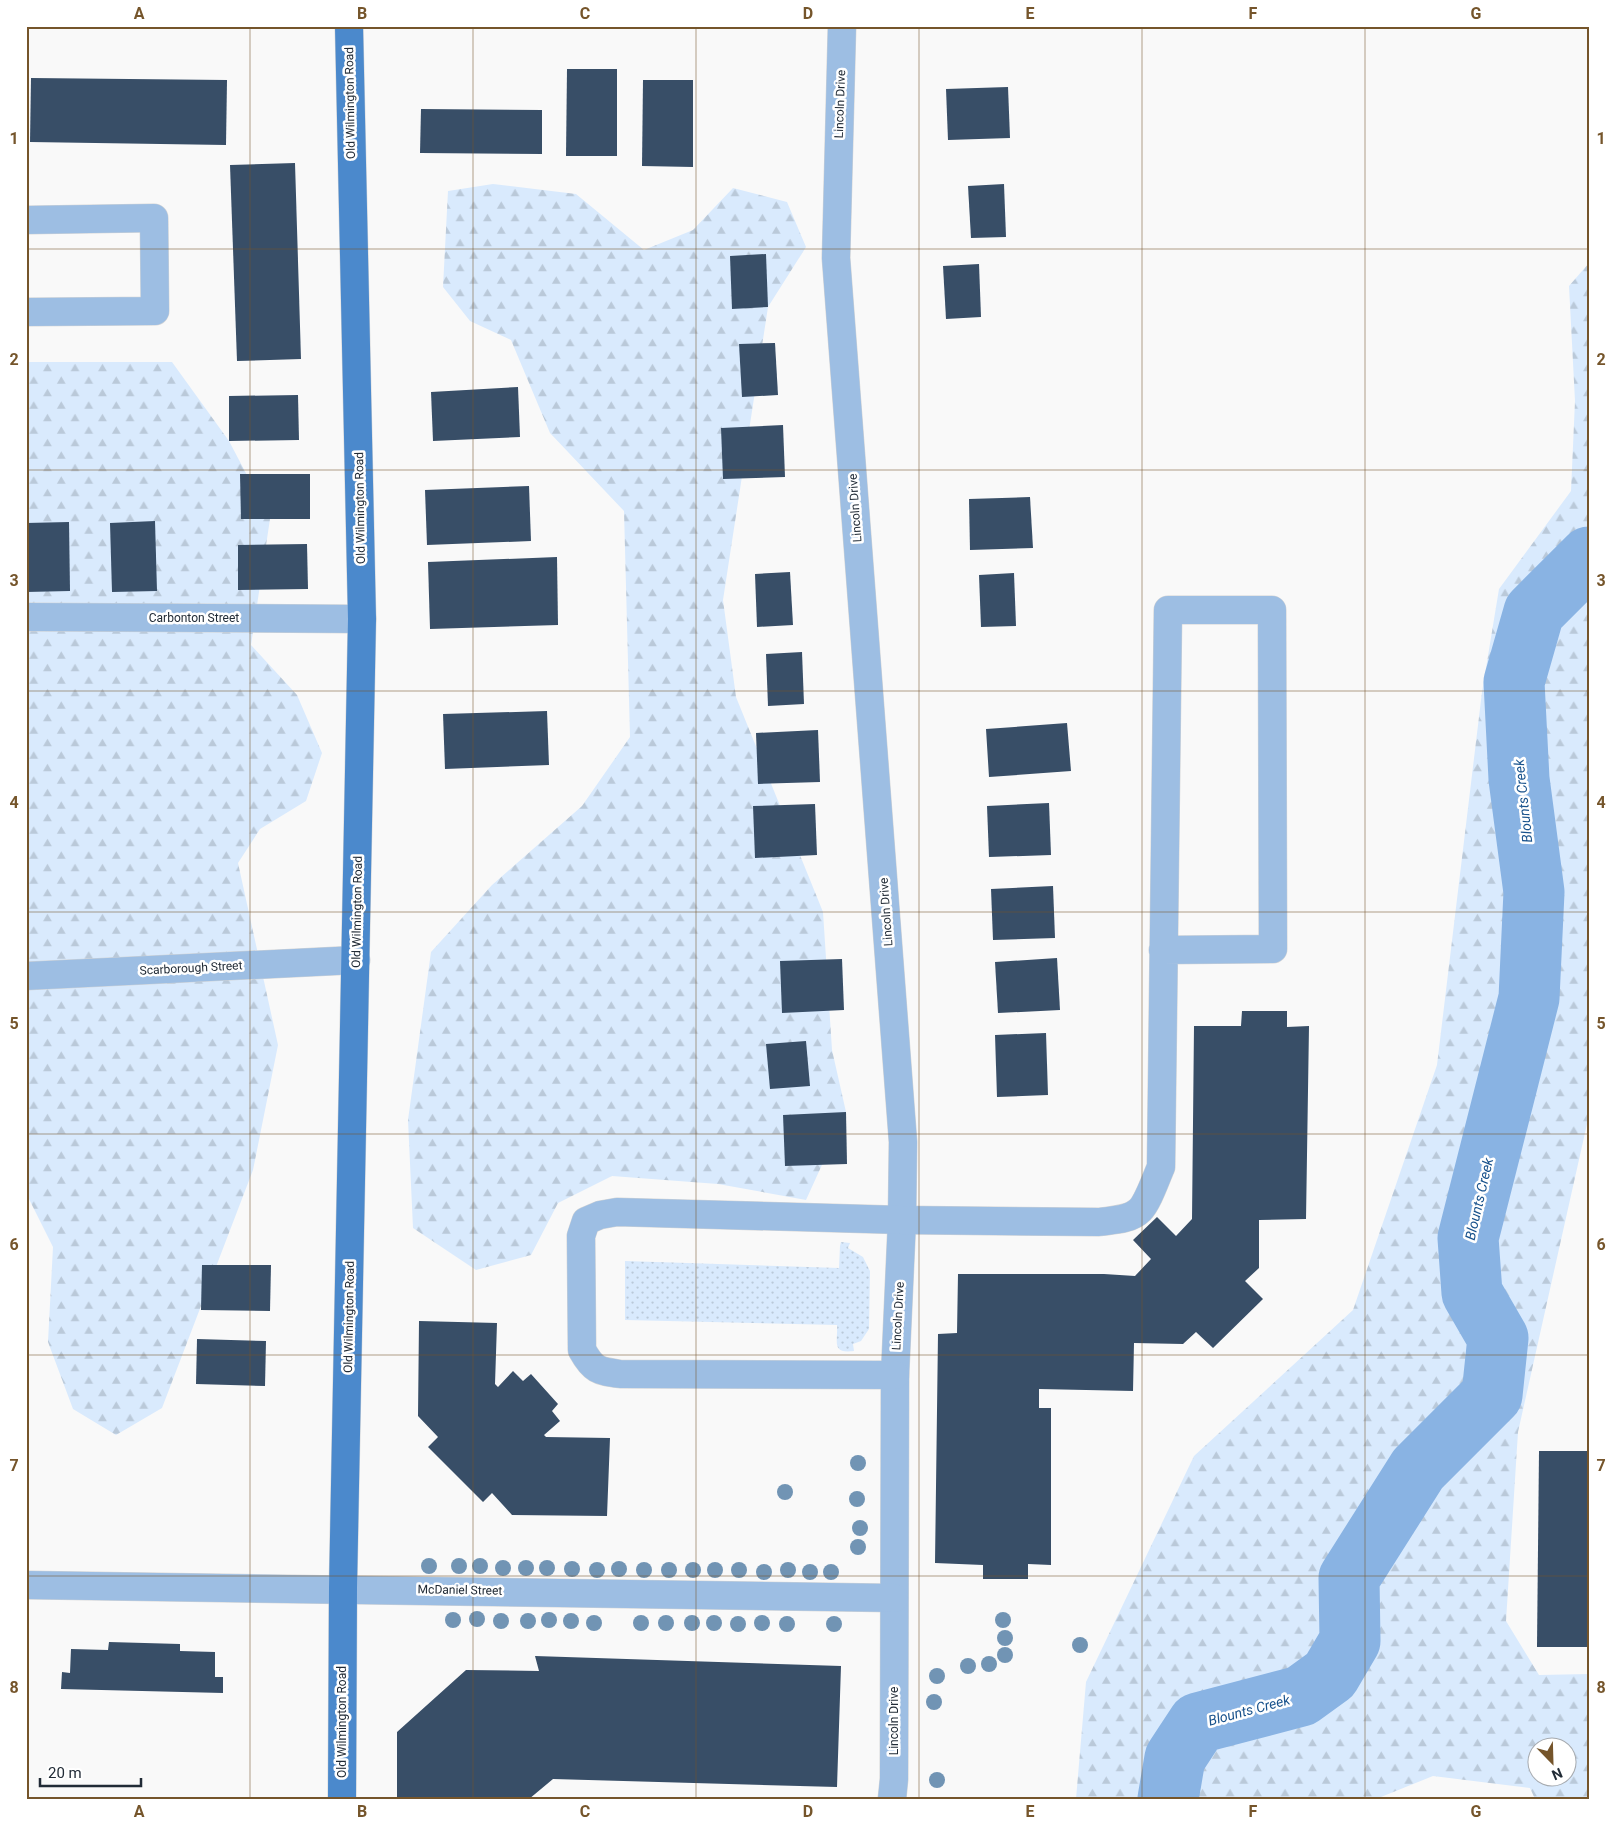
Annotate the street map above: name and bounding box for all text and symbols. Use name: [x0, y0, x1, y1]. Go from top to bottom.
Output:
text: A: [134, 4, 145, 23]
text: B: [357, 4, 367, 23]
text: C: [580, 4, 590, 23]
text: D: [803, 4, 813, 23]
text: E: [1026, 4, 1035, 23]
text: F: [1249, 4, 1258, 23]
text: G: [1471, 4, 1482, 23]
street label: Old Wilmington Road: [342, 47, 358, 159]
street label: Lincoln Drive: [832, 69, 848, 139]
text: 1: [9, 129, 19, 148]
text: 1: [1596, 129, 1606, 148]
text: 2: [9, 350, 19, 369]
text: 2: [1596, 350, 1606, 369]
street label: Old Wilmington Road: [352, 452, 368, 564]
street label: Lincoln Drive: [846, 473, 864, 543]
text: 3: [9, 571, 19, 590]
text: 3: [1596, 571, 1606, 590]
street label: Carbonton Street: [149, 611, 239, 625]
water label: Blounts Creek: [1511, 757, 1535, 844]
text: 4: [9, 793, 19, 812]
text: 4: [1596, 793, 1606, 812]
street label: Old Wilmington Road: [349, 856, 365, 968]
street label: Lincoln Drive: [877, 877, 895, 947]
street label: Scarborough Street: [139, 958, 243, 978]
text: 5: [9, 1014, 19, 1033]
text: 5: [1596, 1014, 1606, 1033]
water label: Blounts Creek: [1462, 1155, 1496, 1242]
text: 6: [9, 1235, 19, 1254]
text: 6: [1596, 1235, 1606, 1254]
street label: Old Wilmington Road: [341, 1261, 357, 1373]
street label: Lincoln Drive: [889, 1281, 907, 1351]
text: 7: [9, 1456, 19, 1475]
text: 7: [1596, 1456, 1606, 1475]
street label: McDaniel Street: [418, 1582, 502, 1598]
street label: Old Wilmington Road: [335, 1666, 349, 1778]
text: 8: [9, 1678, 19, 1697]
text: 8: [1596, 1678, 1606, 1697]
street label: Lincoln Drive: [887, 1687, 901, 1755]
water label: Blounts Creek: [1206, 1691, 1293, 1729]
north arrow: [1528, 1738, 1578, 1788]
scale bar: [40, 1755, 141, 1787]
text: 20 m: [48, 1764, 82, 1782]
text: N: [1549, 1765, 1565, 1783]
text: A: [134, 1802, 145, 1821]
text: B: [357, 1802, 367, 1821]
text: C: [580, 1802, 590, 1821]
text: D: [803, 1802, 813, 1821]
text: E: [1026, 1802, 1035, 1821]
text: F: [1249, 1802, 1258, 1821]
text: G: [1471, 1802, 1482, 1821]

